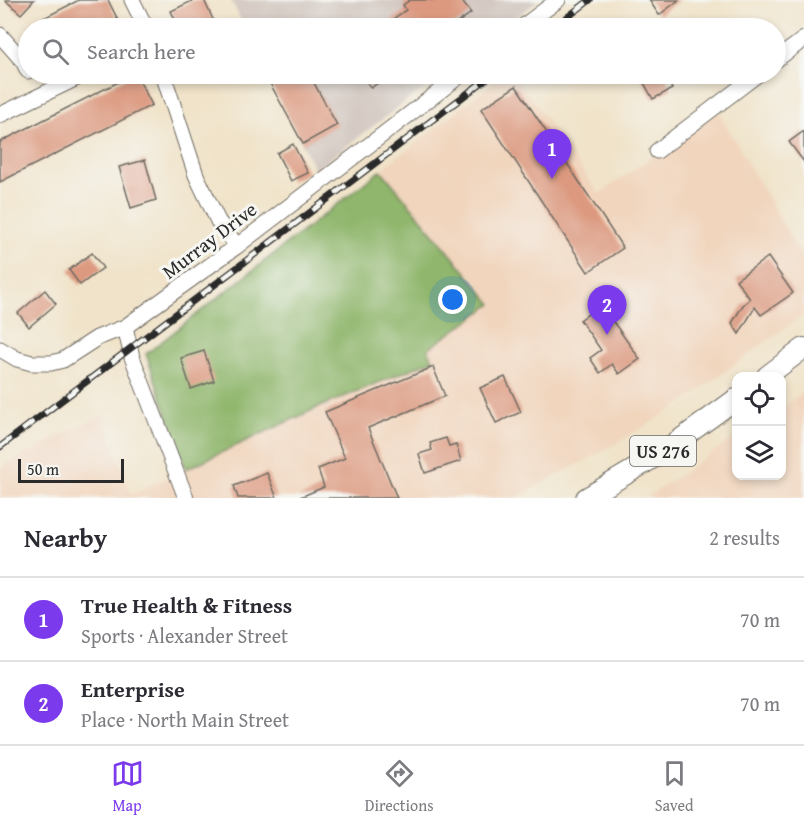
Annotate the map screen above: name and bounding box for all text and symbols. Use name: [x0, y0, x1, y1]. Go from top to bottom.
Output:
search box: [18, 18, 786, 84]
icon: search: [39, 35, 72, 68]
text: Search here: [87, 35, 196, 67]
pin: 1: [532, 130, 572, 179]
street label: Murray Drive: [155, 195, 263, 285]
your location: [438, 285, 467, 314]
pin: 2: [588, 286, 626, 335]
map controls: [732, 372, 786, 480]
button: locate: [732, 372, 786, 426]
button: layers: [732, 426, 786, 480]
road number: US 276: [630, 436, 696, 466]
scale bar: [18, 456, 124, 484]
text: 50 m: [27, 457, 59, 481]
text: Nearby: [24, 518, 107, 557]
text: 2 results: [709, 523, 780, 552]
text: True Health & Fitness: [81, 589, 292, 621]
text: 1: [38, 605, 49, 634]
text: 70 m: [740, 605, 780, 634]
text: Sports · Alexander Street: [81, 621, 288, 650]
text: Enterprise: [81, 673, 185, 705]
text: 2: [38, 689, 49, 718]
text: 70 m: [740, 689, 780, 718]
text: Place · North Main Street: [81, 705, 289, 734]
tab: Map: [111, 757, 144, 817]
tab: Directions: [365, 757, 434, 817]
tab: Saved: [655, 757, 693, 817]

